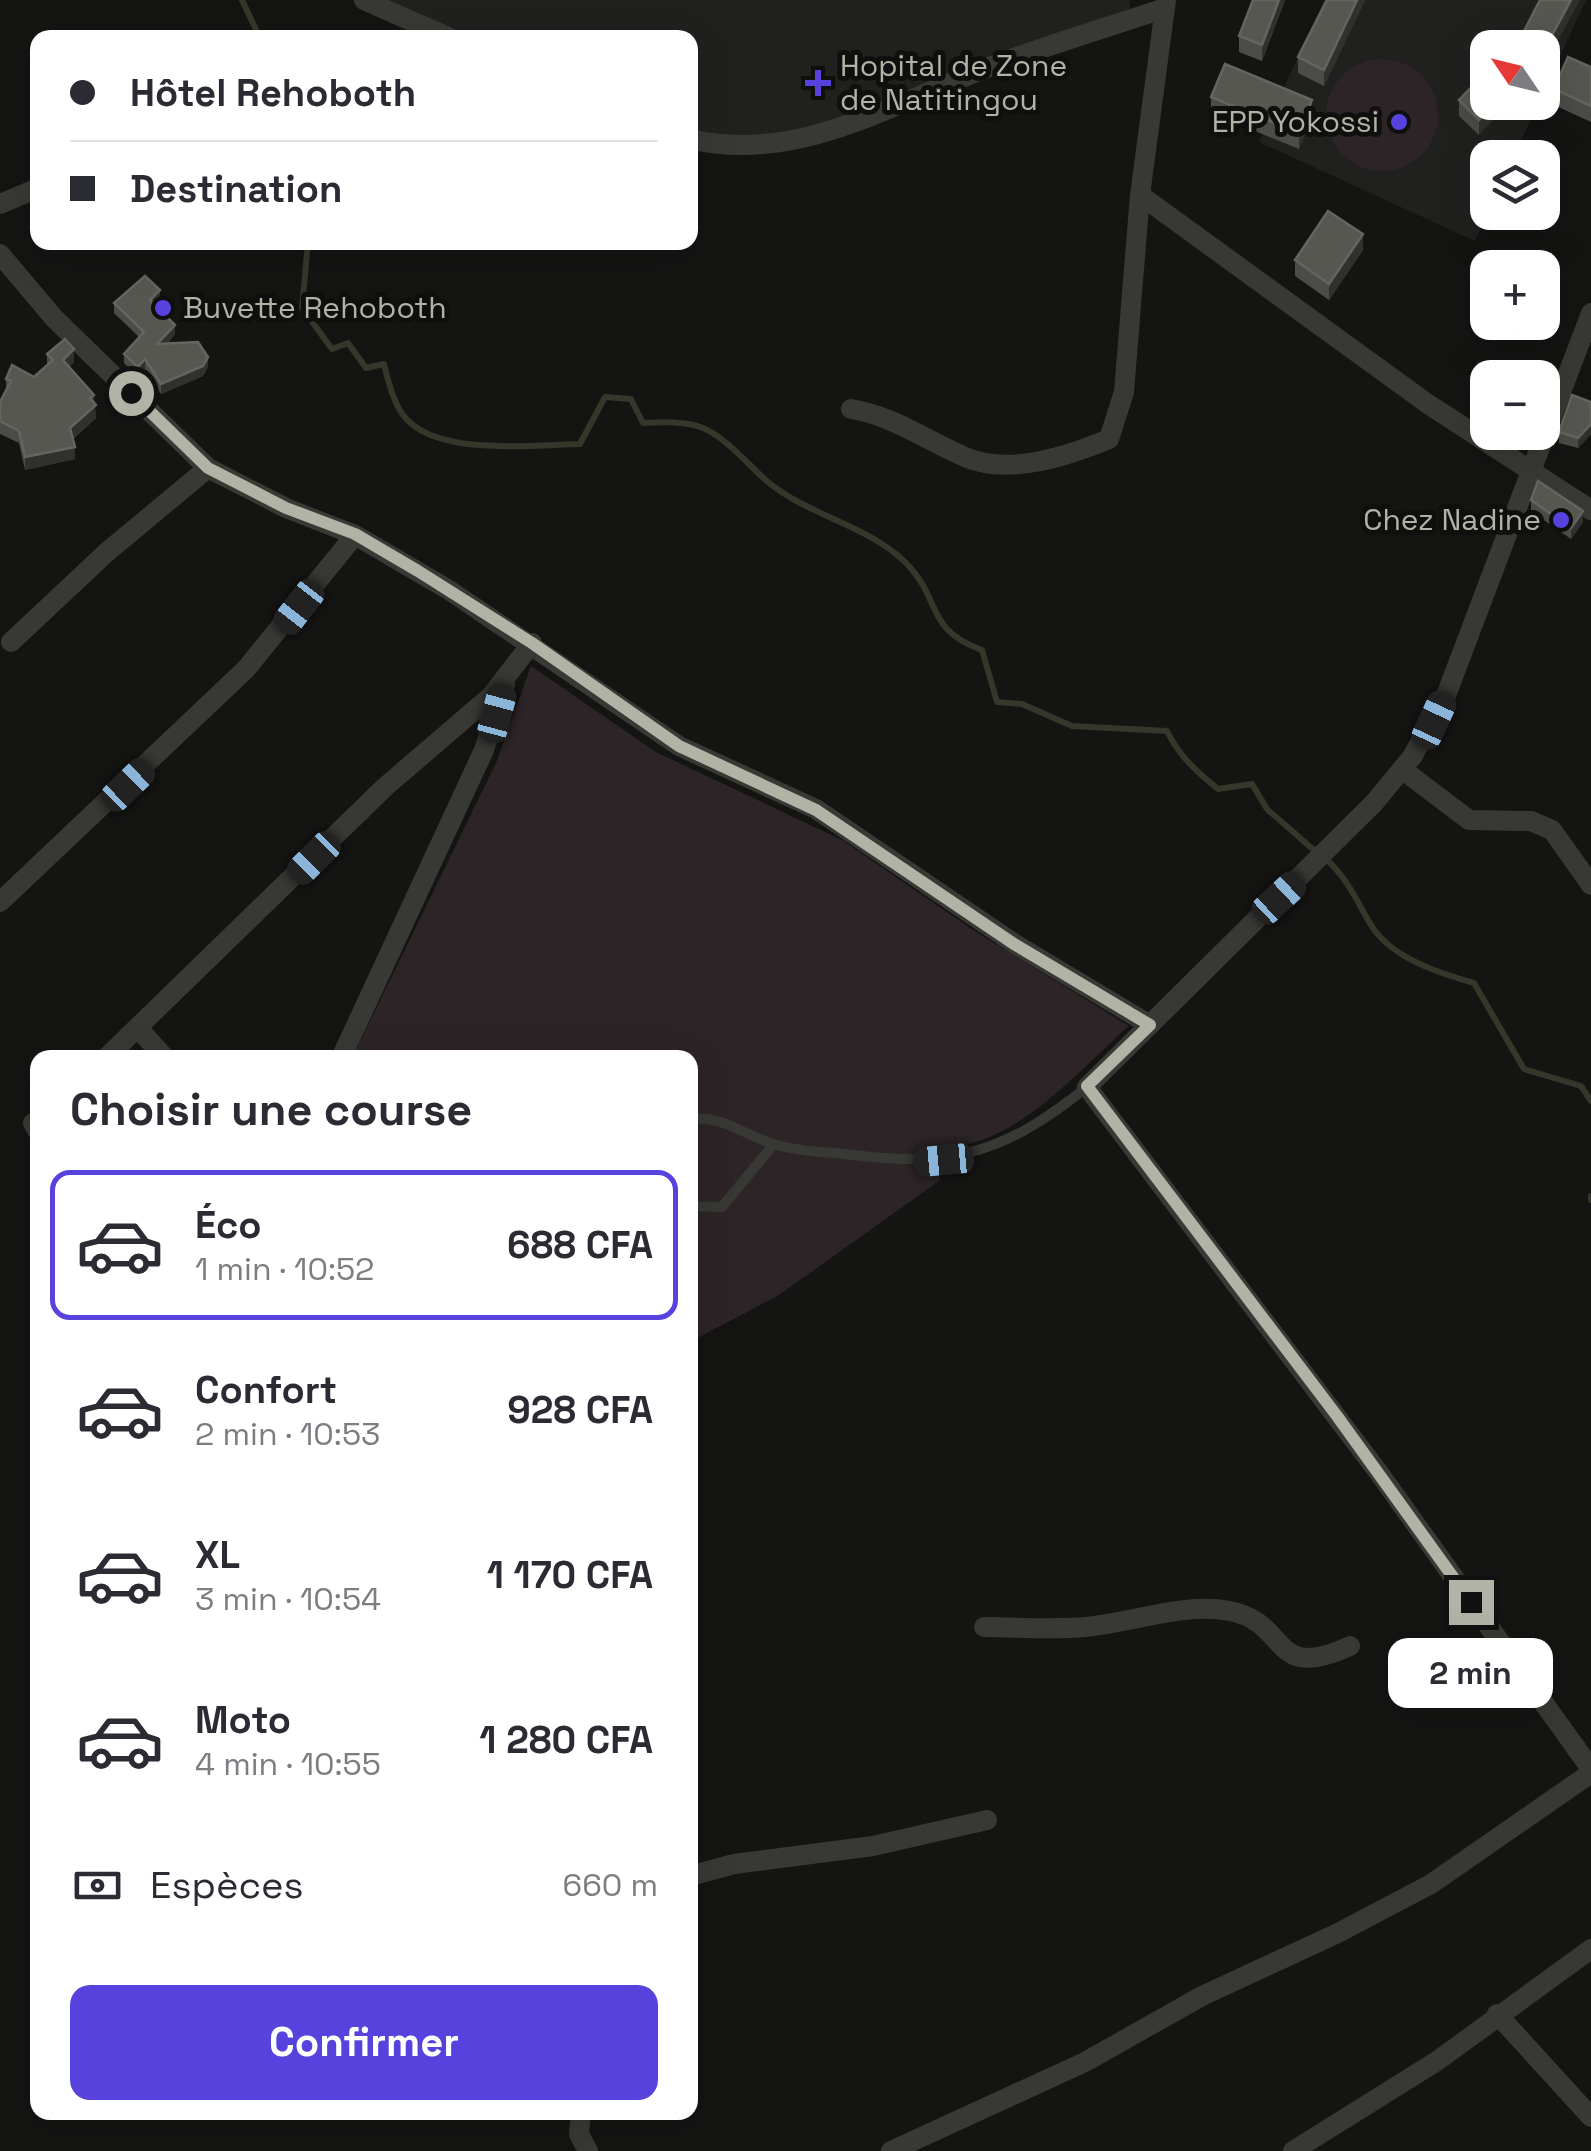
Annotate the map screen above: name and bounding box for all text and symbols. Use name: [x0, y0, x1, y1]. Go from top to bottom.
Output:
north arrow: [1470, 30, 1560, 120]
map controls: [1470, 30, 1560, 450]
place label: Hopital de Zone de Natitingou: [840, 46, 1067, 119]
text: Hôtel Rehoboth: [130, 69, 416, 117]
marker: Hopital de Zone de Natitingou: [805, 70, 831, 96]
place label: EPP Yokossi: [1212, 102, 1379, 141]
marker: EPP Yokossi: [1388, 111, 1410, 133]
button: layers: [1470, 140, 1560, 230]
text: Destination: [130, 165, 342, 213]
button: +: [1470, 250, 1560, 340]
place label: Buvette Rehoboth: [183, 288, 447, 327]
marker: Buvette Rehoboth: [152, 297, 174, 319]
button: −: [1470, 360, 1560, 450]
route start: [109, 371, 154, 416]
place label: Chez Nadine: [1363, 500, 1541, 539]
marker: Chez Nadine: [1550, 509, 1572, 531]
car: [269, 574, 329, 640]
car: [475, 680, 519, 746]
car: [1408, 686, 1460, 754]
car: [96, 753, 160, 817]
car: [282, 826, 346, 890]
car: [1247, 867, 1311, 929]
text: Choisir une course: [70, 1081, 472, 1138]
car: [913, 1142, 975, 1178]
icon: car: [75, 1200, 165, 1290]
text: Éco: [195, 1201, 262, 1249]
text: 688 CFA: [507, 1221, 653, 1269]
text: 1 min · 10:52: [195, 1249, 374, 1289]
icon: car: [75, 1365, 165, 1455]
text: Confort: [195, 1366, 337, 1414]
text: 928 CFA: [507, 1386, 653, 1434]
text: 2 min · 10:53: [195, 1414, 380, 1454]
icon: car: [75, 1530, 165, 1620]
text: XL: [195, 1531, 240, 1579]
text: 1 170 CFA: [487, 1551, 653, 1599]
text: 3 min · 10:54: [195, 1579, 381, 1619]
route end: [1449, 1580, 1494, 1625]
callout: 2 min: [1388, 1637, 1554, 1707]
text: 2 min: [1429, 1653, 1512, 1693]
icon: car: [75, 1695, 165, 1785]
text: Moto: [195, 1696, 291, 1744]
text: 1 280 CFA: [479, 1716, 653, 1764]
text: 4 min · 10:55: [195, 1744, 381, 1784]
icon: cash: [70, 1858, 125, 1913]
text: Espèces: [150, 1861, 304, 1909]
text: 660 m: [563, 1865, 658, 1905]
button: Confirmer: [70, 1985, 658, 2100]

